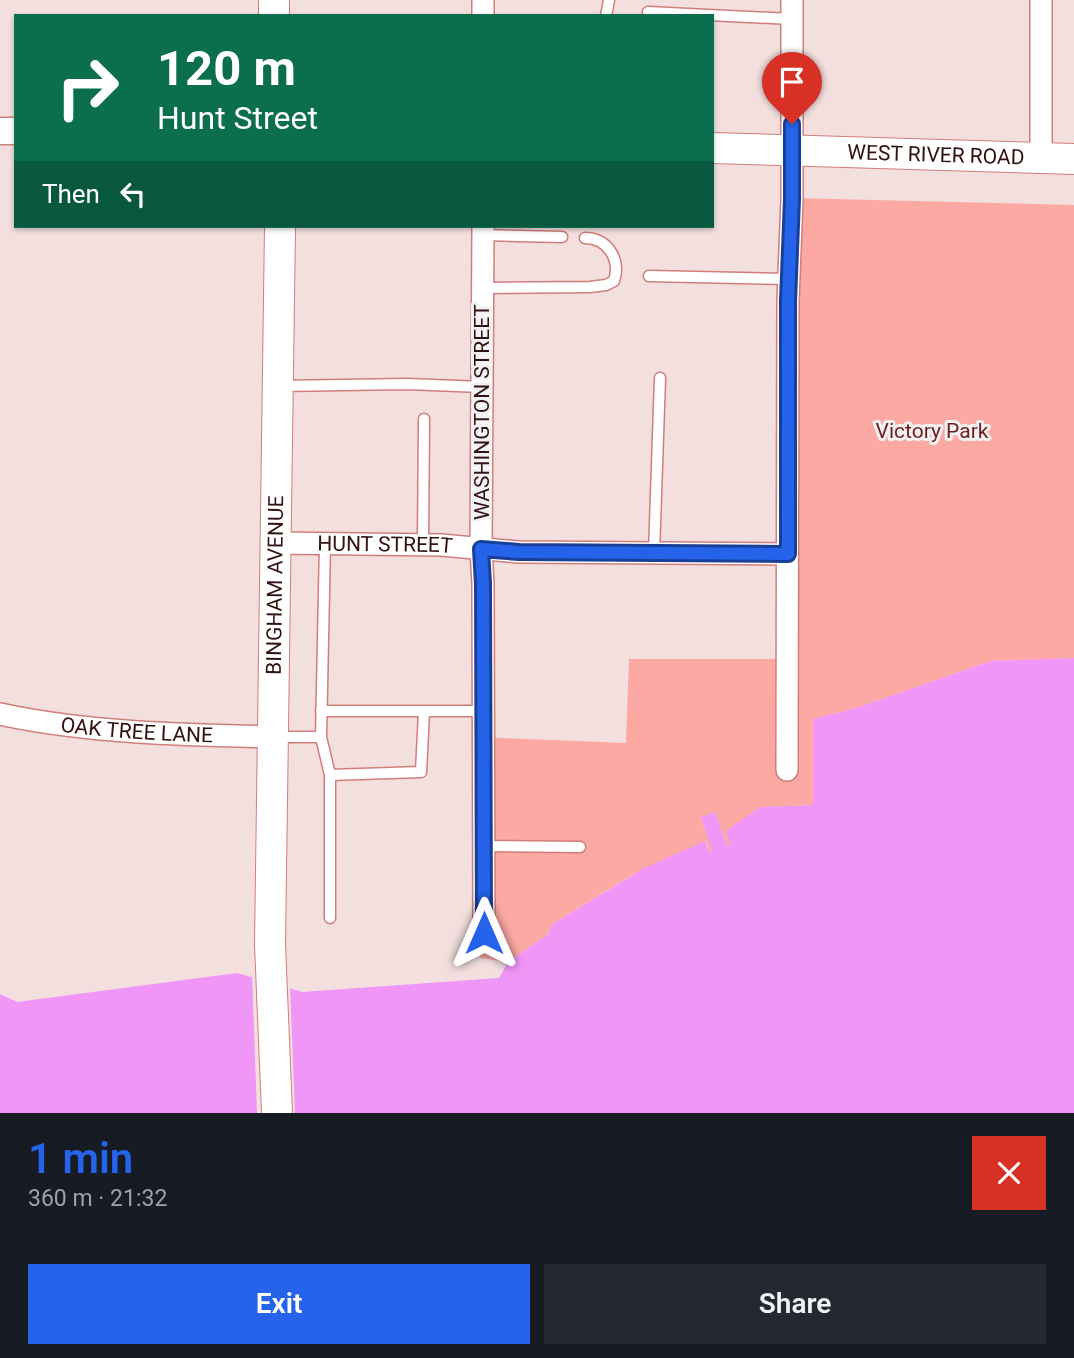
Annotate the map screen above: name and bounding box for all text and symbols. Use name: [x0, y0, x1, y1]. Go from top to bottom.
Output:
text: 120 m: [157, 40, 296, 97]
icon: right: [42, 42, 133, 133]
pin: [762, 52, 822, 124]
icon: arrive: [773, 63, 811, 101]
text: Hunt Street: [157, 99, 318, 137]
street label: WEST RIVER ROAD: [847, 140, 1025, 169]
icon: left: [114, 175, 152, 213]
text: Then: [42, 179, 100, 209]
street label: WASHINGTON STREET: [470, 304, 494, 520]
park label: Victory Park: [876, 419, 989, 443]
street label: BINGHAM AVENUE: [262, 495, 288, 675]
street label: HUNT STREET: [317, 532, 454, 558]
street label: OAK TREE LANE: [59, 713, 213, 747]
position arrow: [447, 896, 521, 970]
text: 1 min: [28, 1134, 133, 1183]
button: close: [972, 1136, 1046, 1210]
text: 360 m · 21:32: [28, 1185, 167, 1212]
button: Exit: [28, 1264, 530, 1344]
button: Share: [544, 1264, 1046, 1344]

